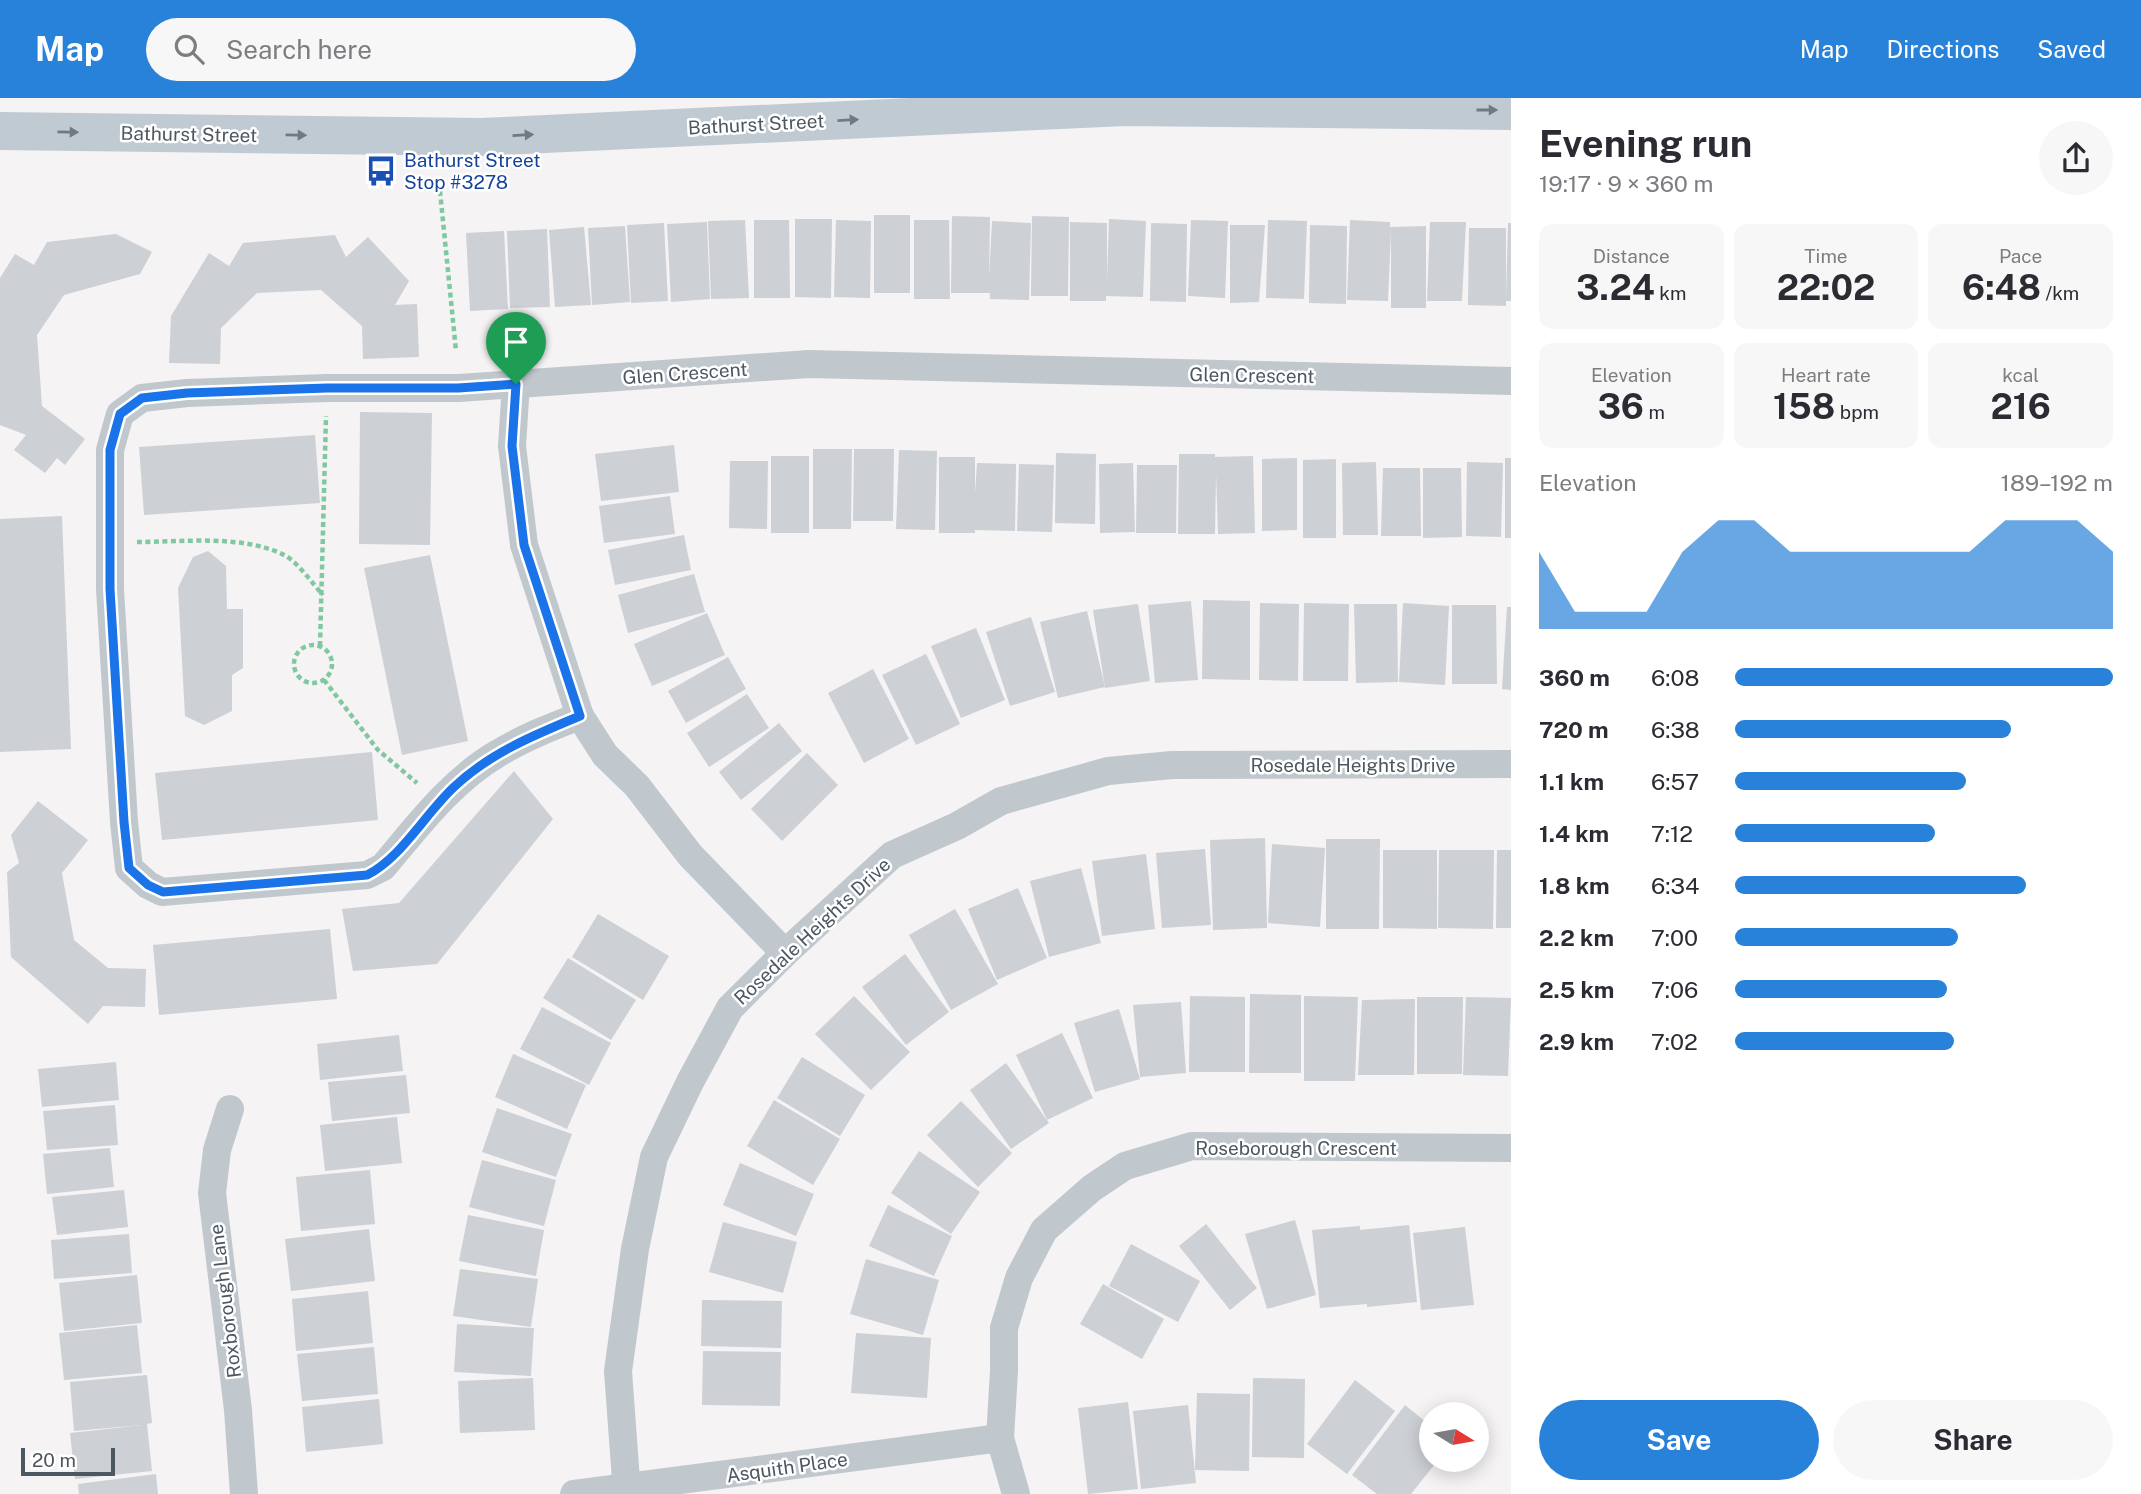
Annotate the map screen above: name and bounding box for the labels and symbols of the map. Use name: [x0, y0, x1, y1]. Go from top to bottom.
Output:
one-way arrow: [1476, 105, 1498, 116]
street label: Bathurst Street: [687, 109, 825, 139]
one-way arrow: [838, 115, 860, 126]
street label: Bathurst Street: [121, 122, 257, 146]
one-way arrow: [57, 126, 79, 138]
one-way arrow: [285, 129, 307, 141]
one-way arrow: [512, 130, 534, 141]
place label: Bathurst Street Stop #3278: [404, 149, 541, 193]
bus stop icon: Bathurst Street Stop #3278: [364, 154, 398, 188]
pin: [486, 312, 546, 384]
street label: Glen Crescent: [622, 358, 748, 388]
street label: Glen Crescent: [1189, 363, 1315, 387]
street label: Rosedale Heights Drive: [1250, 754, 1456, 776]
street label: Rosedale Heights Drive: [729, 853, 895, 1009]
street label: Roseborough Crescent: [1195, 1137, 1397, 1159]
street label: Roxborough Lane: [205, 1223, 245, 1379]
north arrow: [1419, 1402, 1489, 1472]
scale bar: [21, 1445, 116, 1477]
street label: Asquith Place: [725, 1448, 849, 1486]

